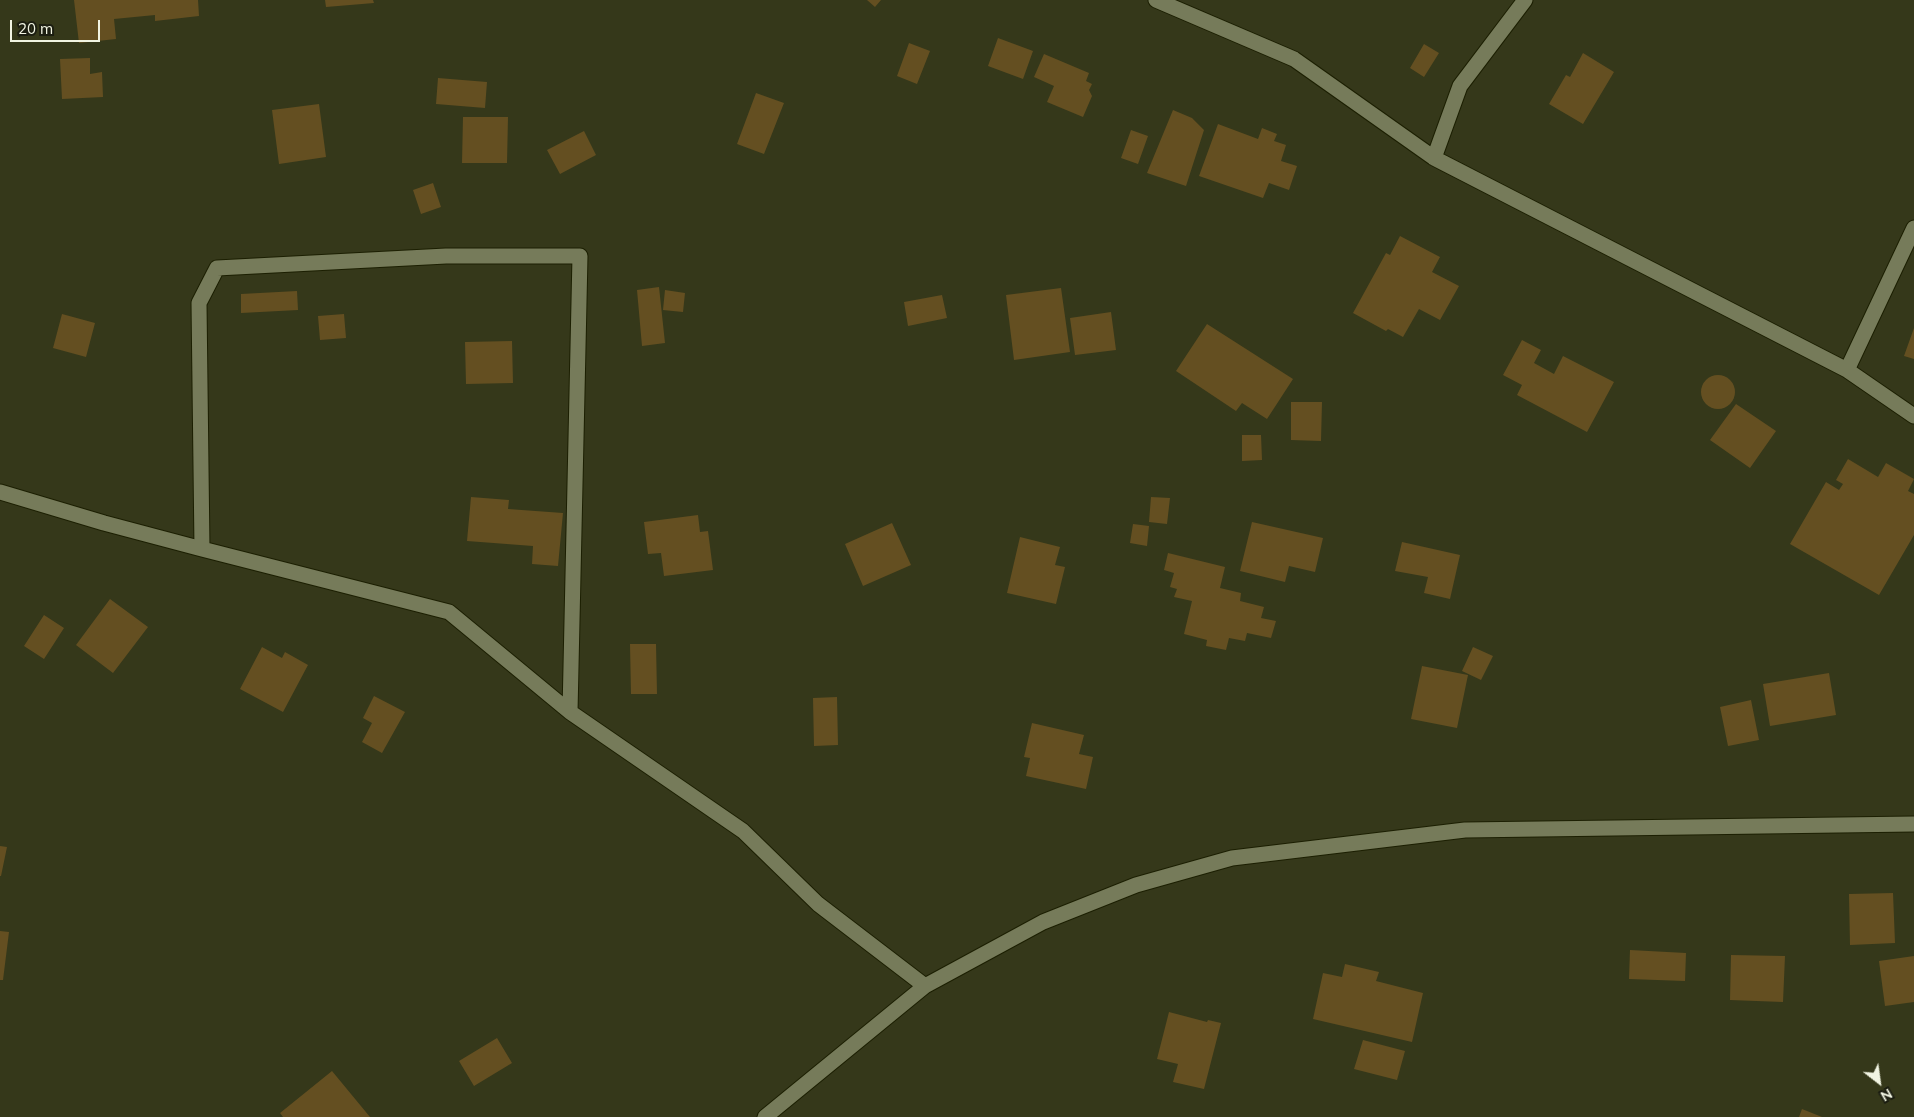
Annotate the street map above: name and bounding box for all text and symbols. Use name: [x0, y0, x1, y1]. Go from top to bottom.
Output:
scale bar: [12, 10, 102, 42]
text: 20 m: [18, 19, 53, 38]
north arrow: [1854, 1057, 1904, 1107]
text: N: [1877, 1085, 1896, 1105]

